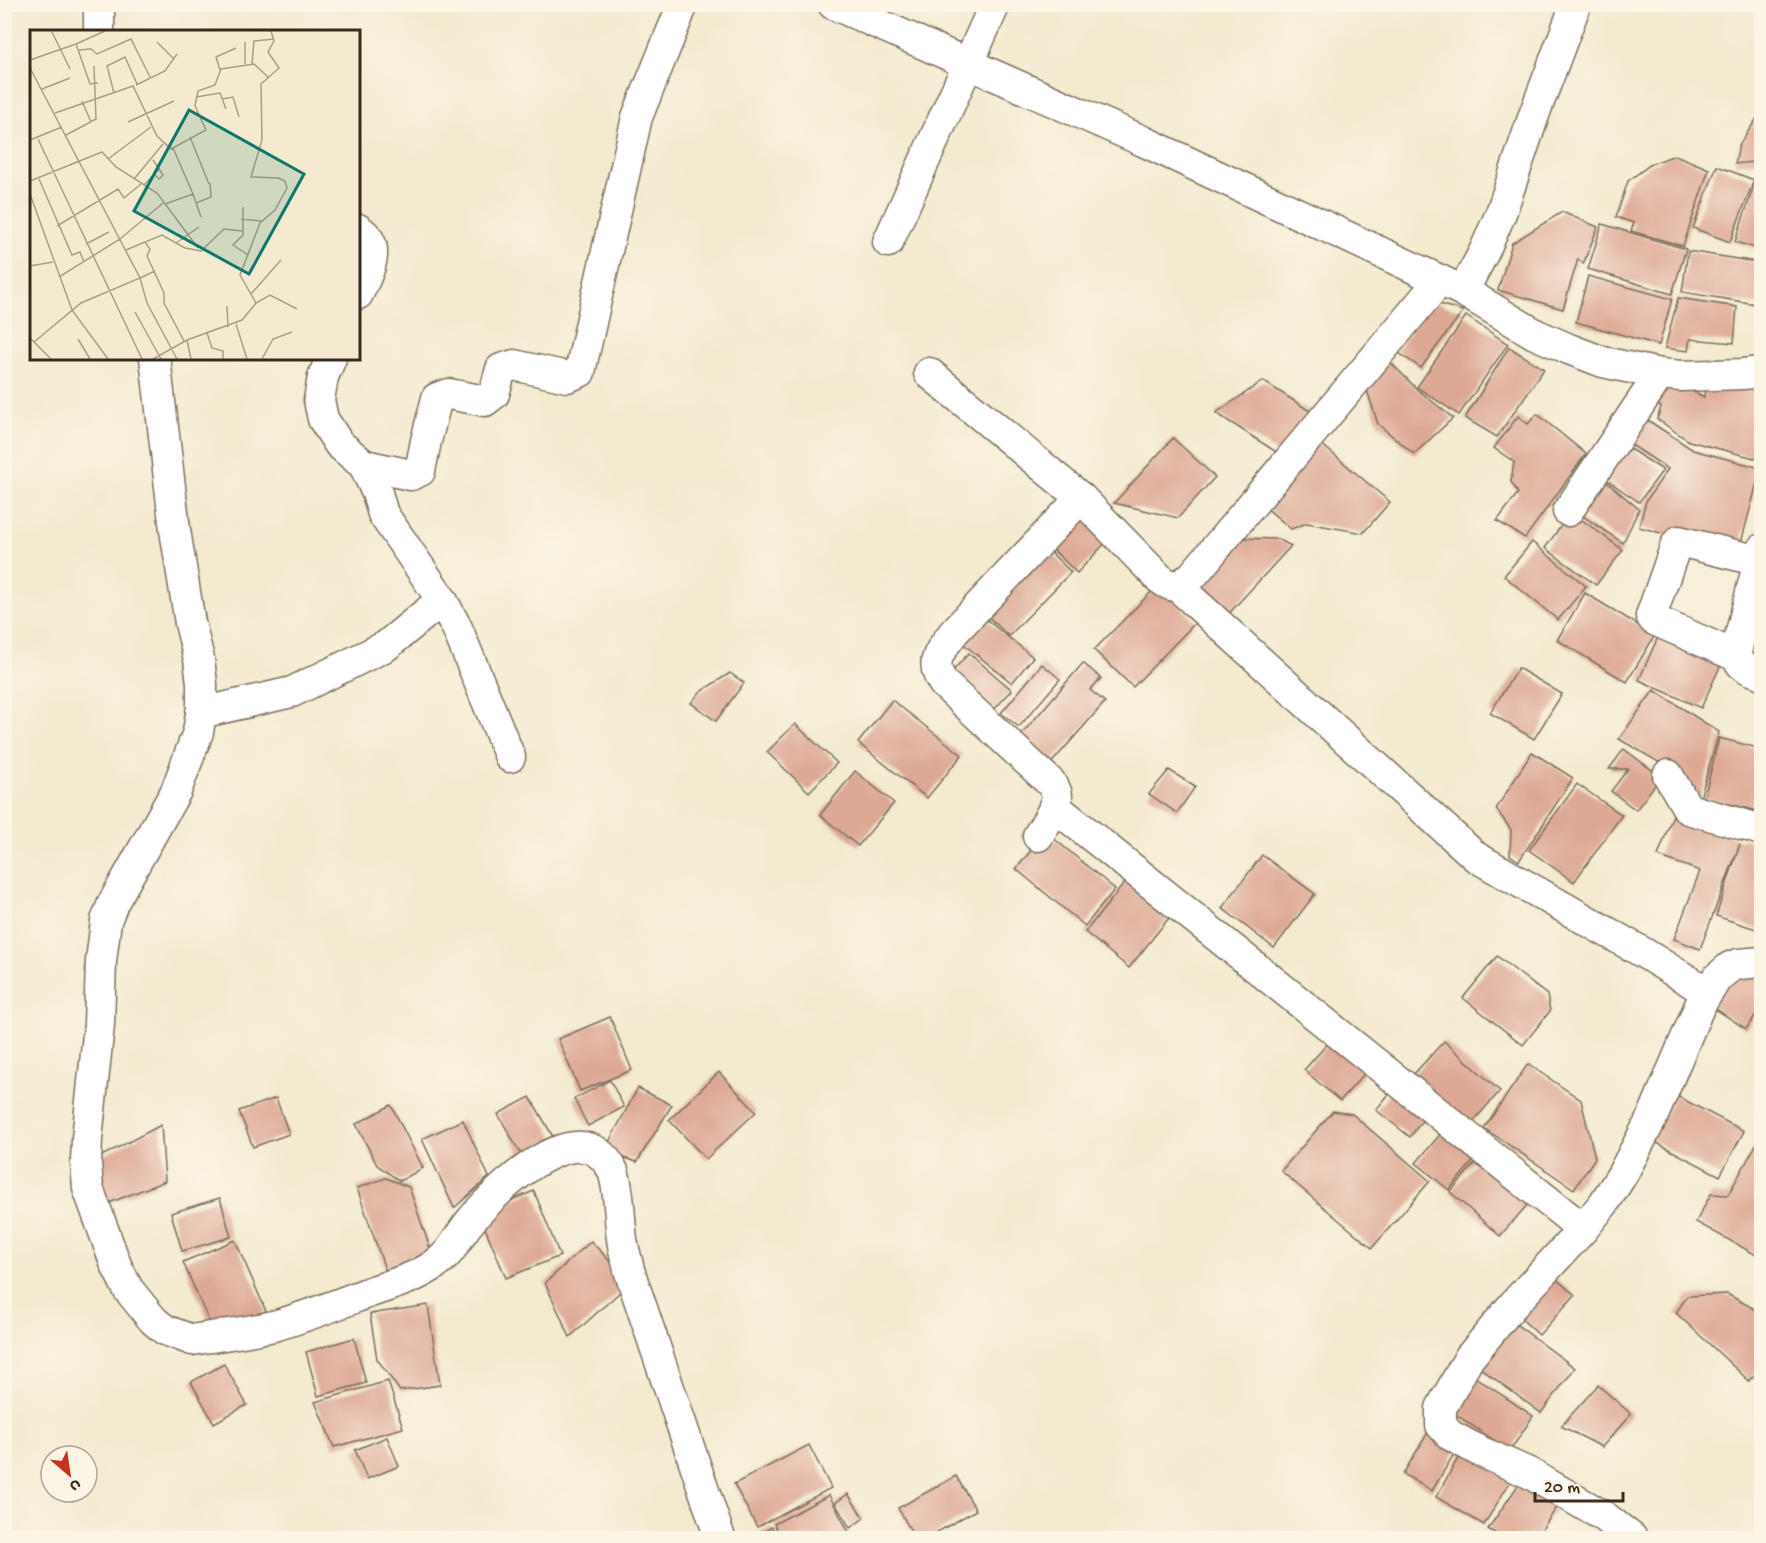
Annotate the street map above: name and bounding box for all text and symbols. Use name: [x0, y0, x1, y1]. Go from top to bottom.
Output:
inset map: [30, 30, 360, 360]
north arrow: [39, 1444, 99, 1504]
scale bar: [1535, 1465, 1624, 1503]
text: U: [65, 1474, 83, 1495]
text: 20 m: [1544, 1478, 1580, 1499]

